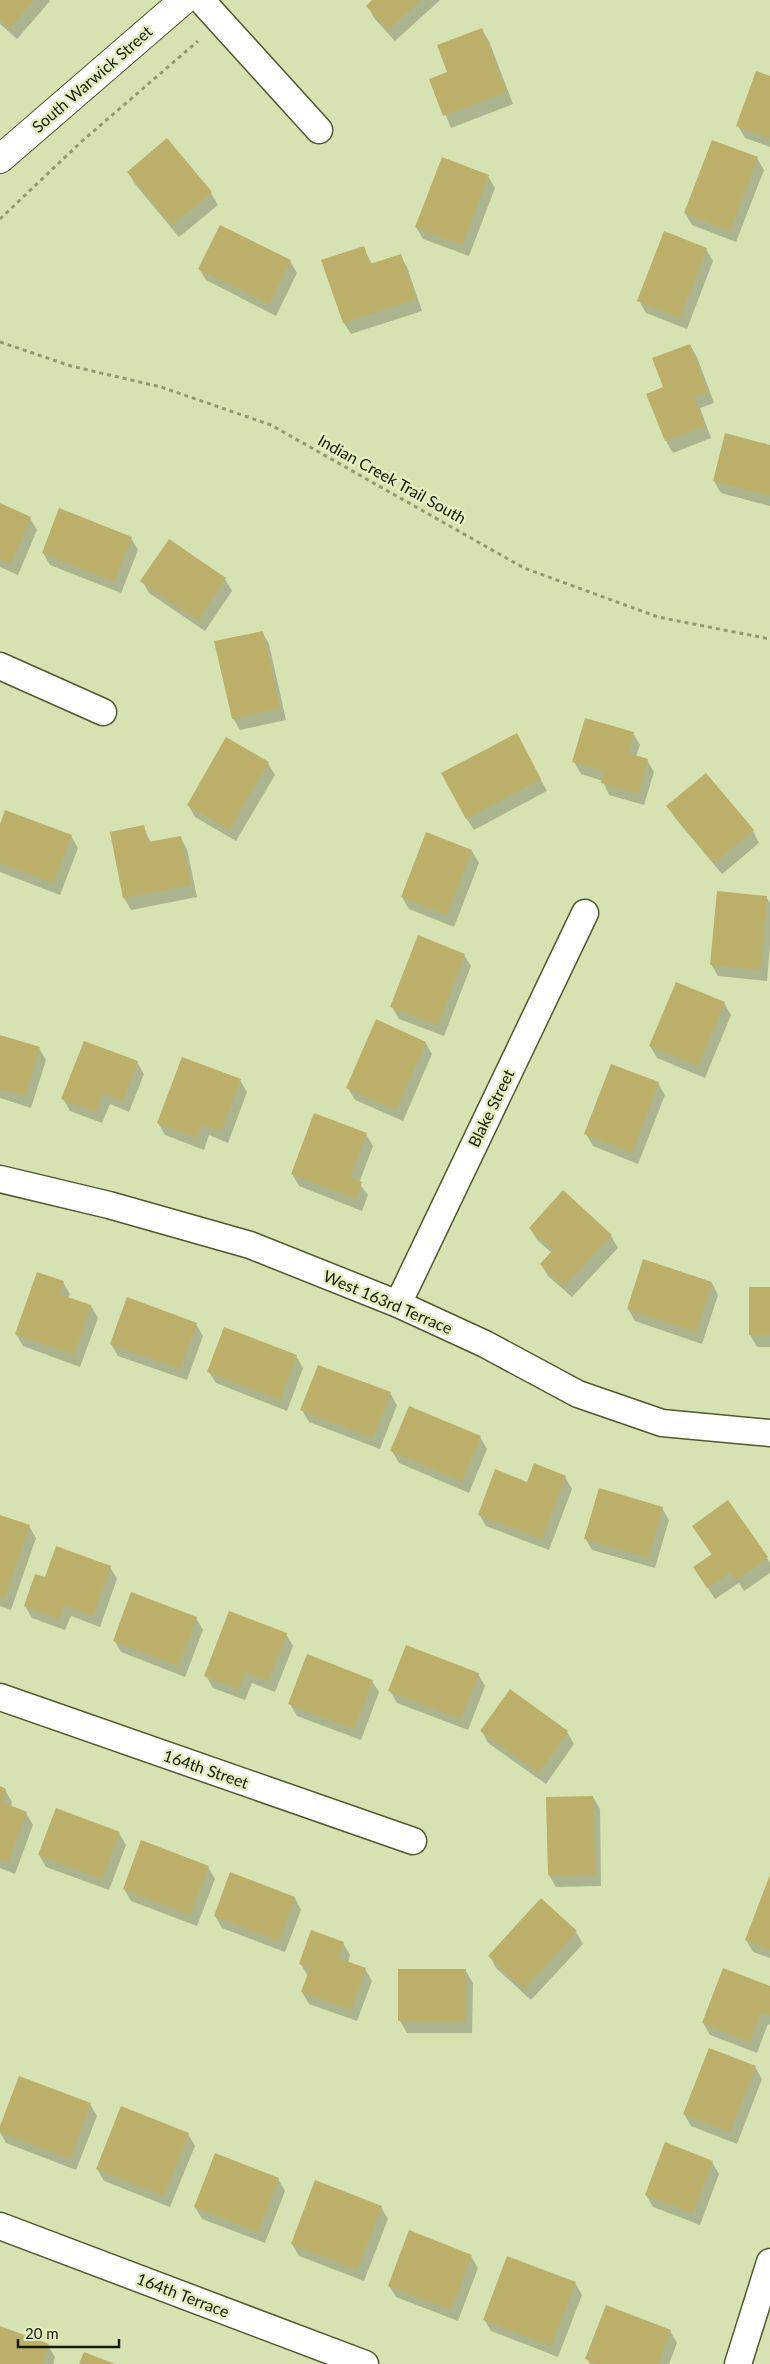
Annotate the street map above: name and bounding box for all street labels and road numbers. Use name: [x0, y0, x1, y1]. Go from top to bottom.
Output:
street label: South Warwick Street: [28, 21, 156, 136]
street label: Indian Creek Trail South: [315, 430, 470, 527]
street label: Blake Street: [464, 1066, 518, 1150]
street label: West 163rd Terrace: [321, 1266, 456, 1337]
street label: 164th Street: [161, 1745, 251, 1792]
street label: 164th Terrace: [134, 2268, 232, 2321]

